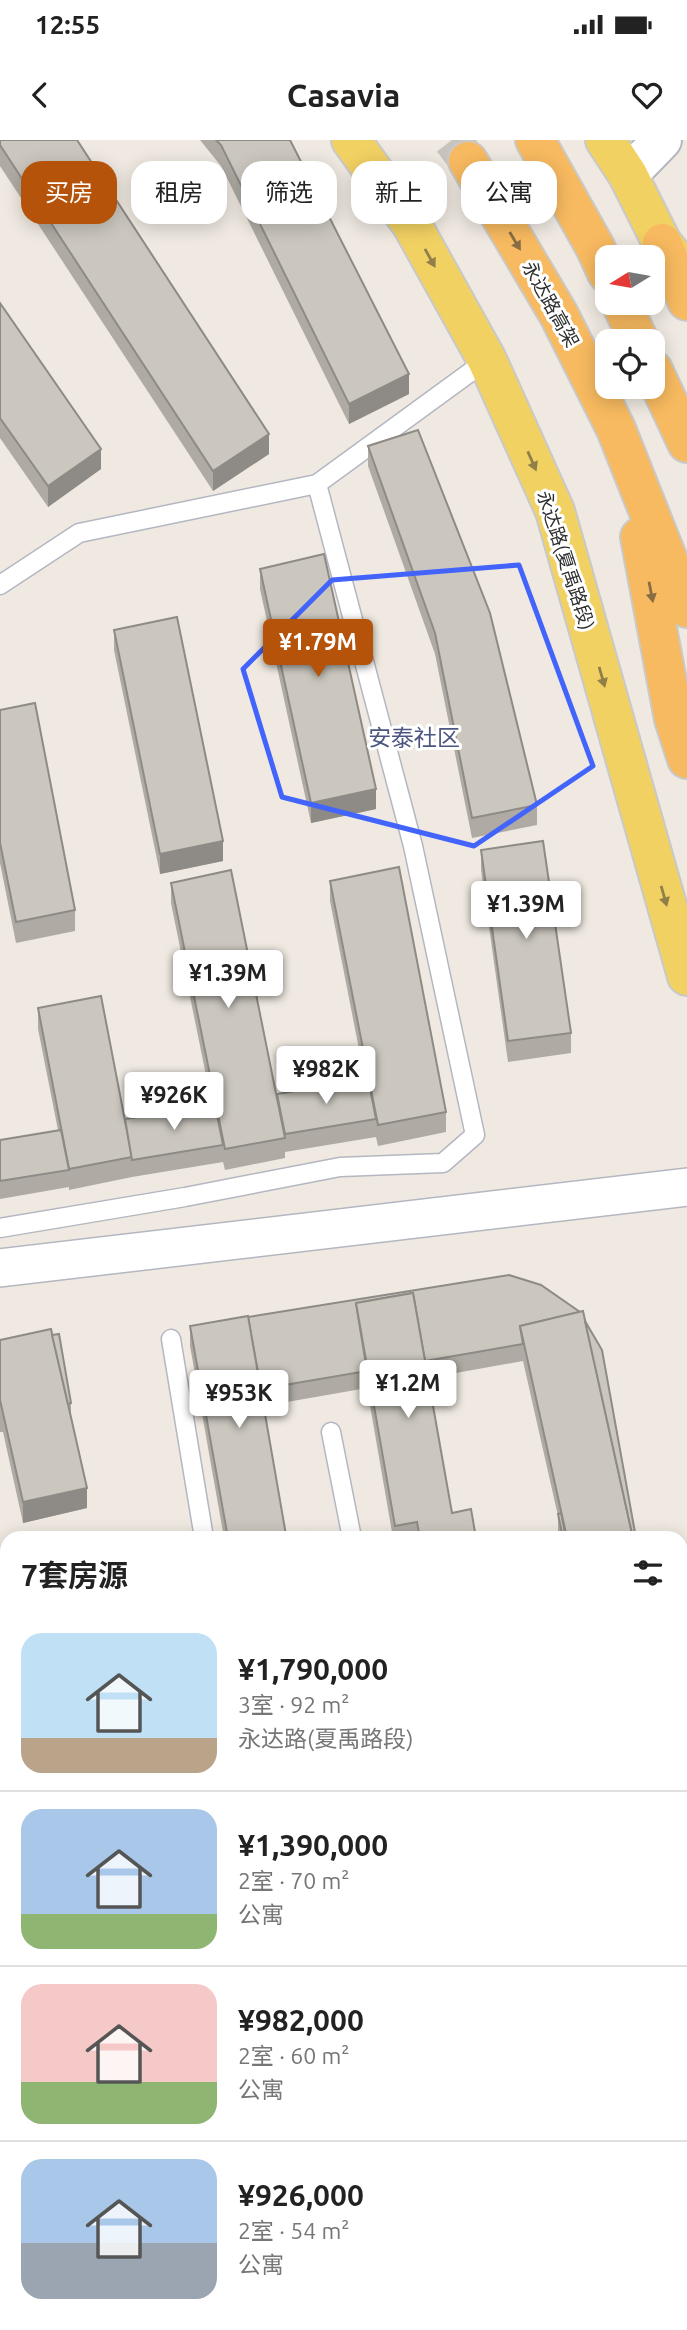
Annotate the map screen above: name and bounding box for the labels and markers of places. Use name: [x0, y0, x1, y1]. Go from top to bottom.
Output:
pin: ¥1.79M: [261, 620, 375, 679]
pin: ¥1.39M: [469, 882, 583, 941]
pin: ¥1.39M: [171, 950, 285, 1010]
pin: ¥982K: [277, 1046, 375, 1106]
pin: ¥926K: [125, 1072, 223, 1132]
pin: ¥1.2M: [359, 1360, 457, 1420]
pin: ¥953K: [190, 1370, 288, 1430]

